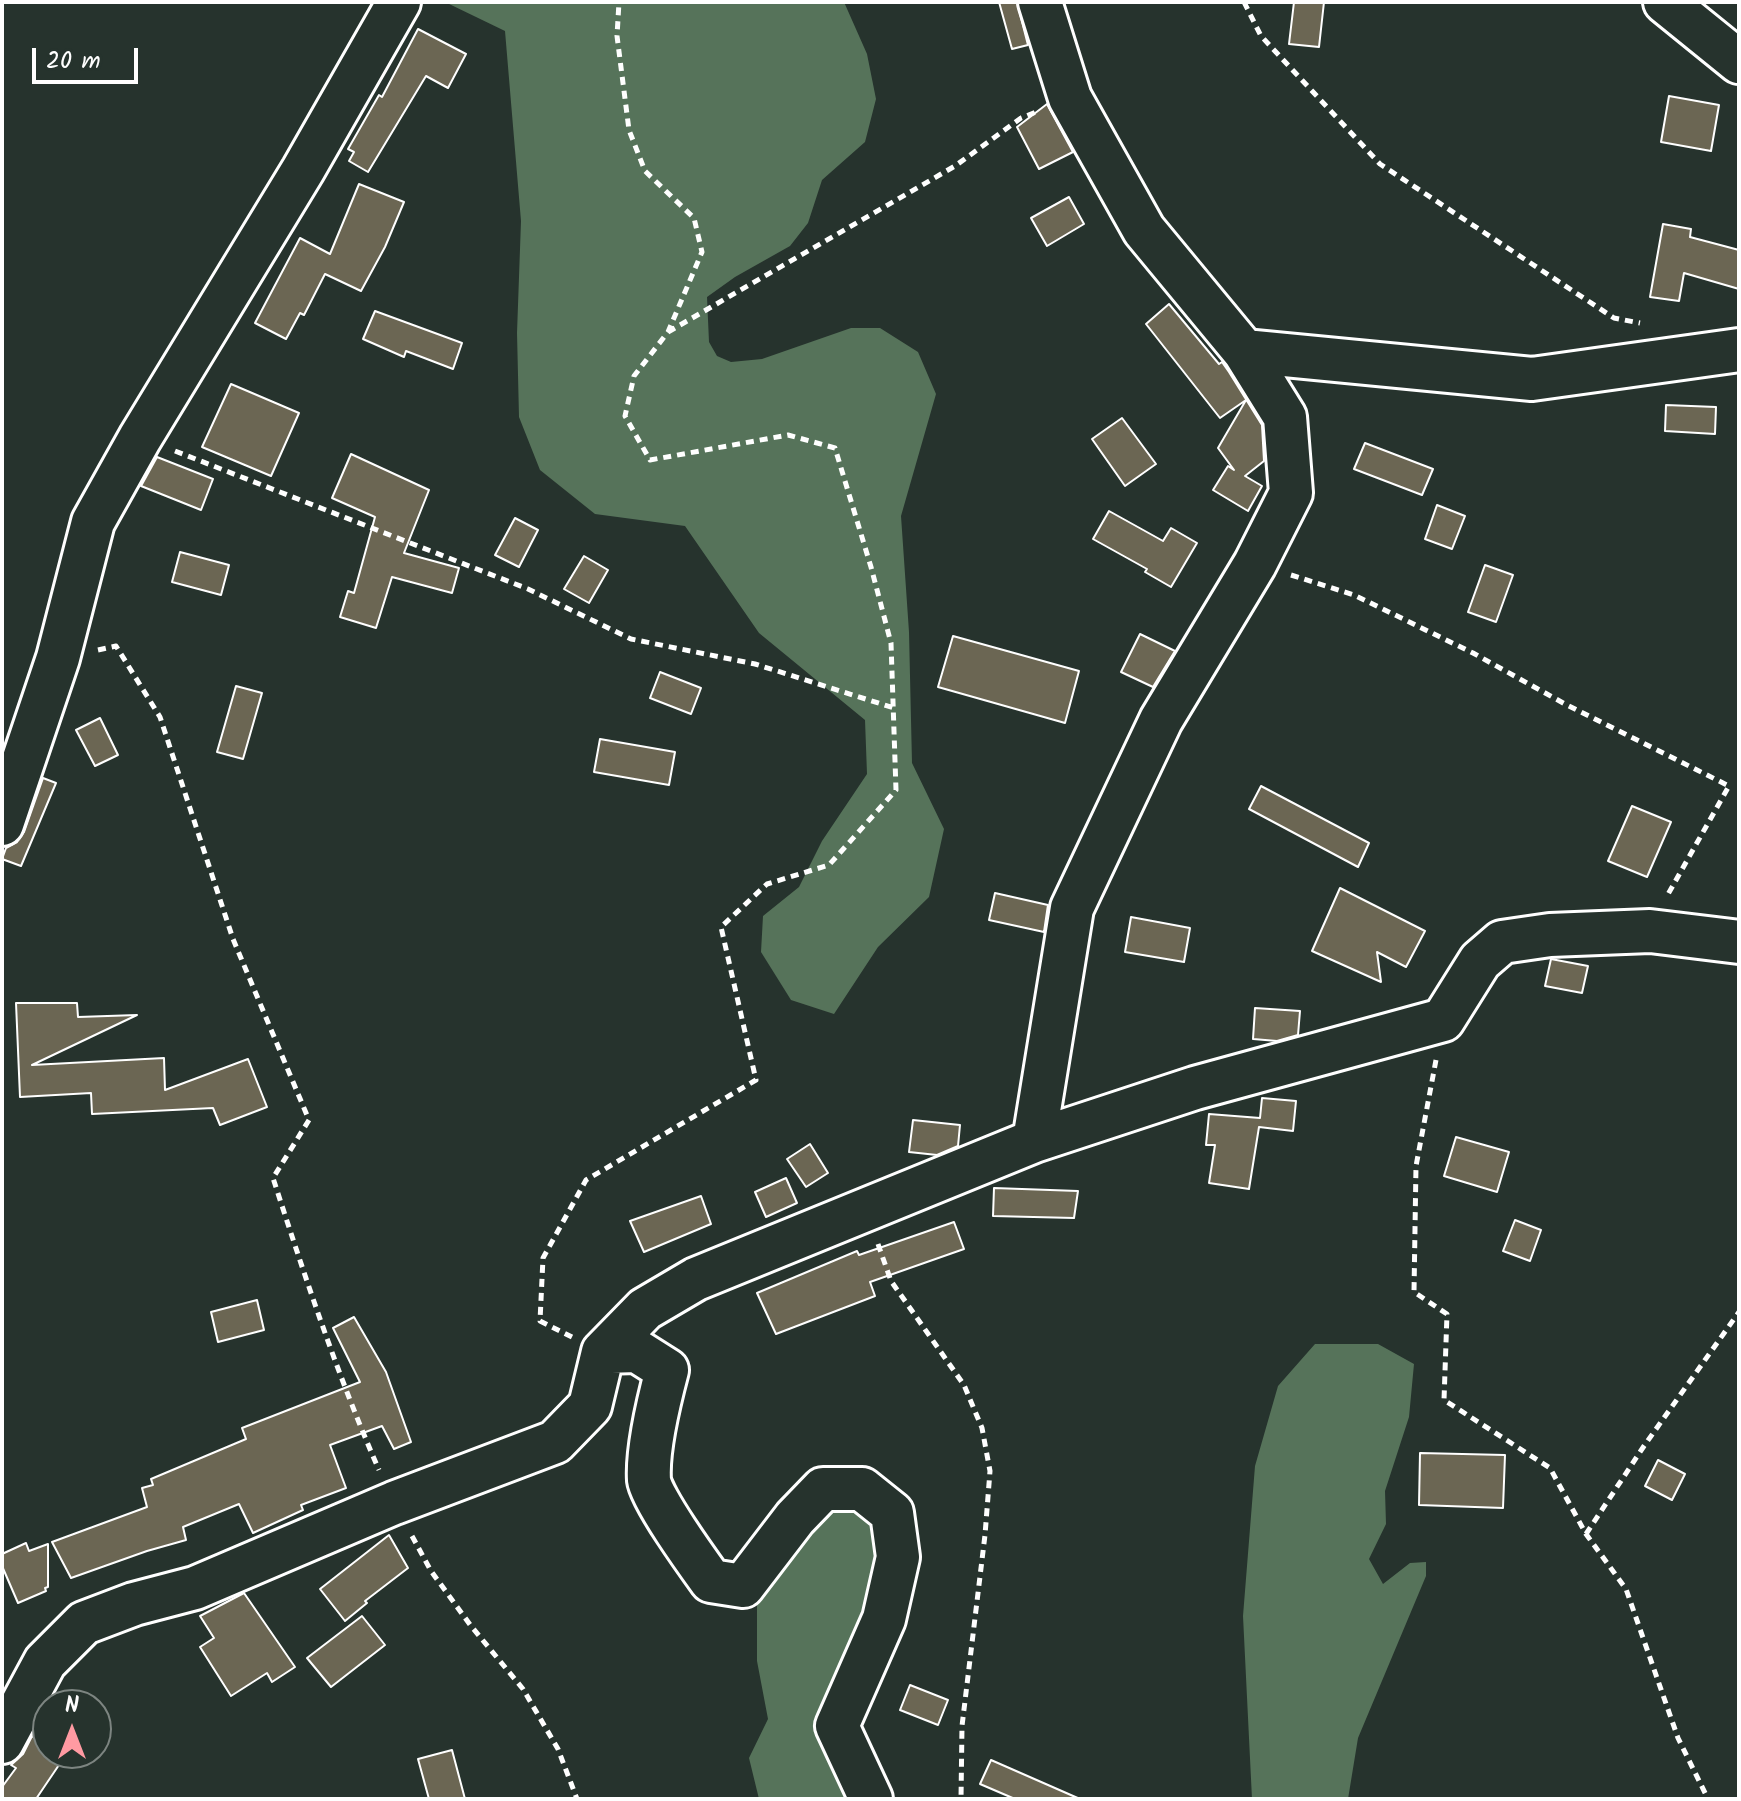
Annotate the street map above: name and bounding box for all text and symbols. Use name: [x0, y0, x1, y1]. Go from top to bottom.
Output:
scale bar: [36, 32, 142, 82]
text: 20 m: [46, 42, 101, 81]
north arrow: [32, 1689, 112, 1769]
text: N: [65, 1689, 79, 1724]

